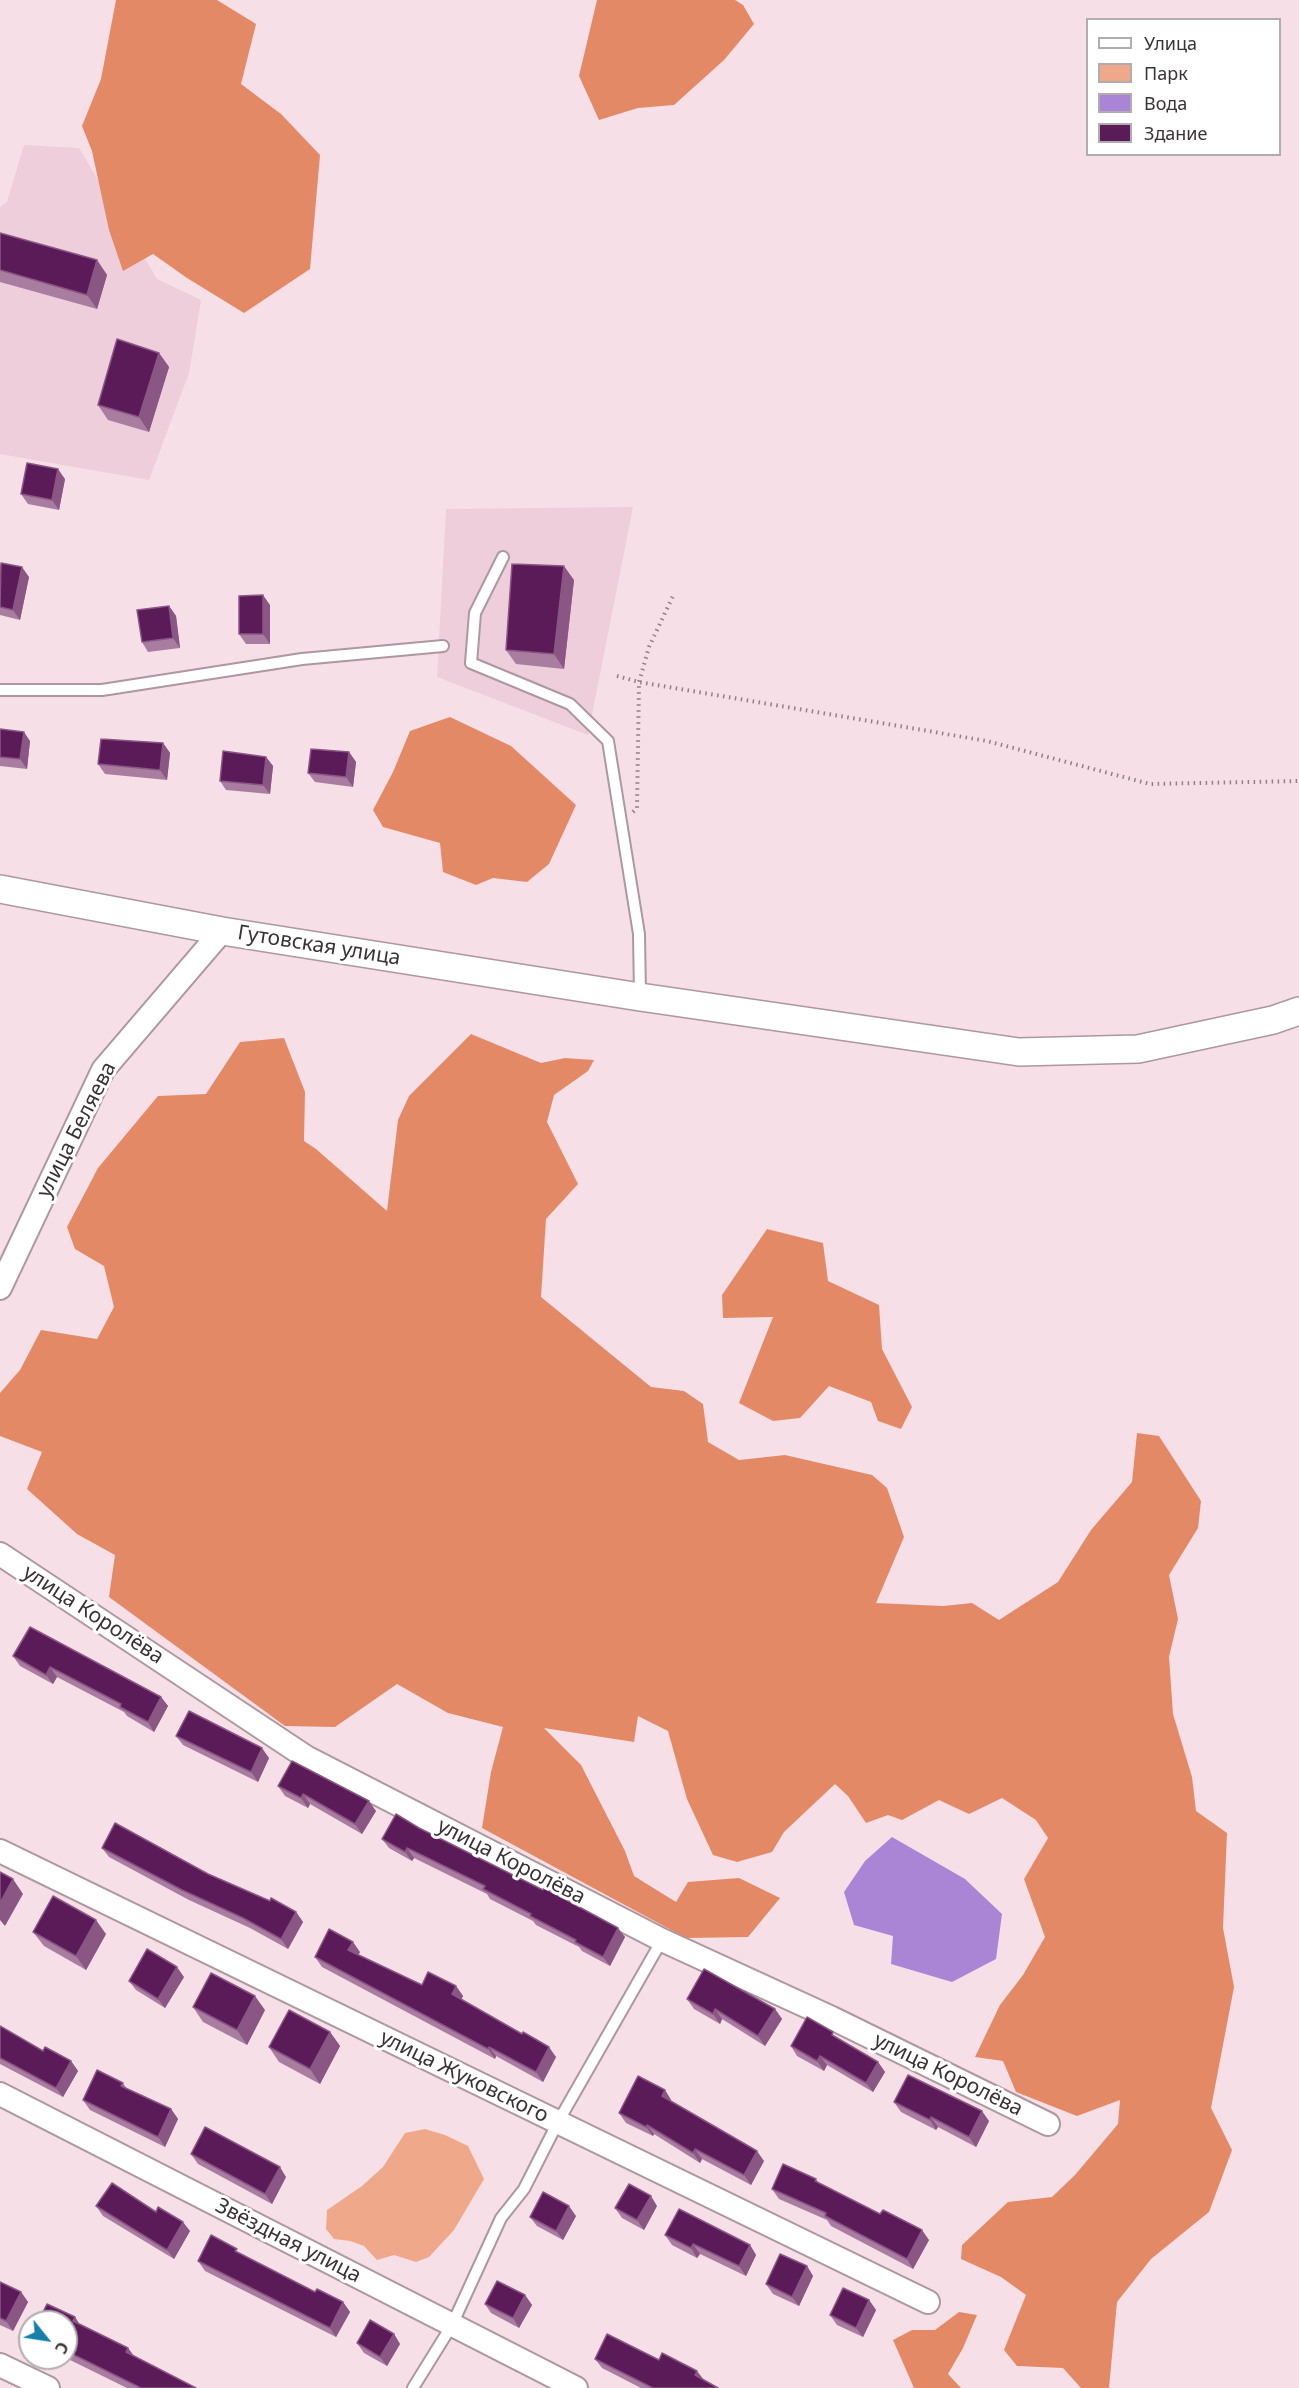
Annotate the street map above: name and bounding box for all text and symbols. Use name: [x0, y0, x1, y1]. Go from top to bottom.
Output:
legend: [1086, 18, 1281, 156]
text: Улица: [1144, 31, 1197, 55]
text: Парк: [1144, 61, 1188, 85]
text: Вода: [1144, 91, 1187, 115]
text: Здание: [1144, 121, 1207, 145]
street label: Гутовская улица: [236, 921, 402, 971]
street label: улица Беляева: [32, 1058, 122, 1202]
street label: улица Королёва: [18, 1560, 168, 1670]
street label: улица Королёва: [433, 1814, 589, 1910]
street label: улица Жуковского: [376, 2025, 552, 2129]
street label: улица Королёва: [869, 2028, 1027, 2122]
street label: Звёздная улица: [211, 2193, 365, 2289]
north arrow: [18, 2310, 78, 2370]
text: С: [50, 2338, 74, 2358]

